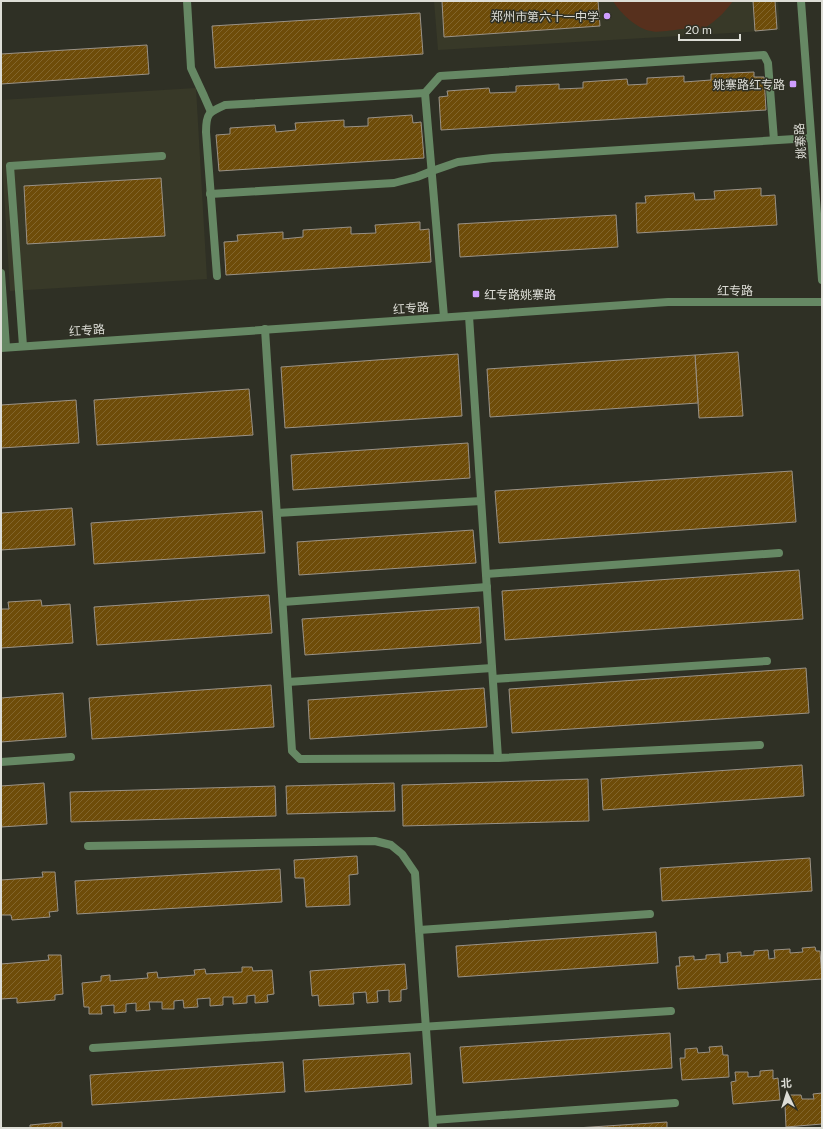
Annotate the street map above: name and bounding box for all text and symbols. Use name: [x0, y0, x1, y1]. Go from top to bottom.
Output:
place label: 郑州市第六十一中学: [491, 9, 599, 24]
marker: 郑州市第六十一中学: [602, 11, 612, 21]
scale bar: [679, 16, 740, 42]
text: 20 m: [685, 22, 712, 37]
place label: 姚寨路红专路: [713, 77, 785, 92]
marker: 姚寨路红专路: [788, 79, 798, 89]
street label: 姚寨路: [791, 123, 809, 159]
street label: 红专路: [717, 283, 753, 298]
place label: 红专路姚寨路: [484, 287, 556, 302]
marker: 红专路姚寨路: [471, 289, 481, 299]
street label: 红专路: [393, 299, 429, 317]
street label: 红专路: [69, 321, 105, 339]
north arrow: [767, 1073, 807, 1113]
text: 北: [780, 1076, 792, 1089]

